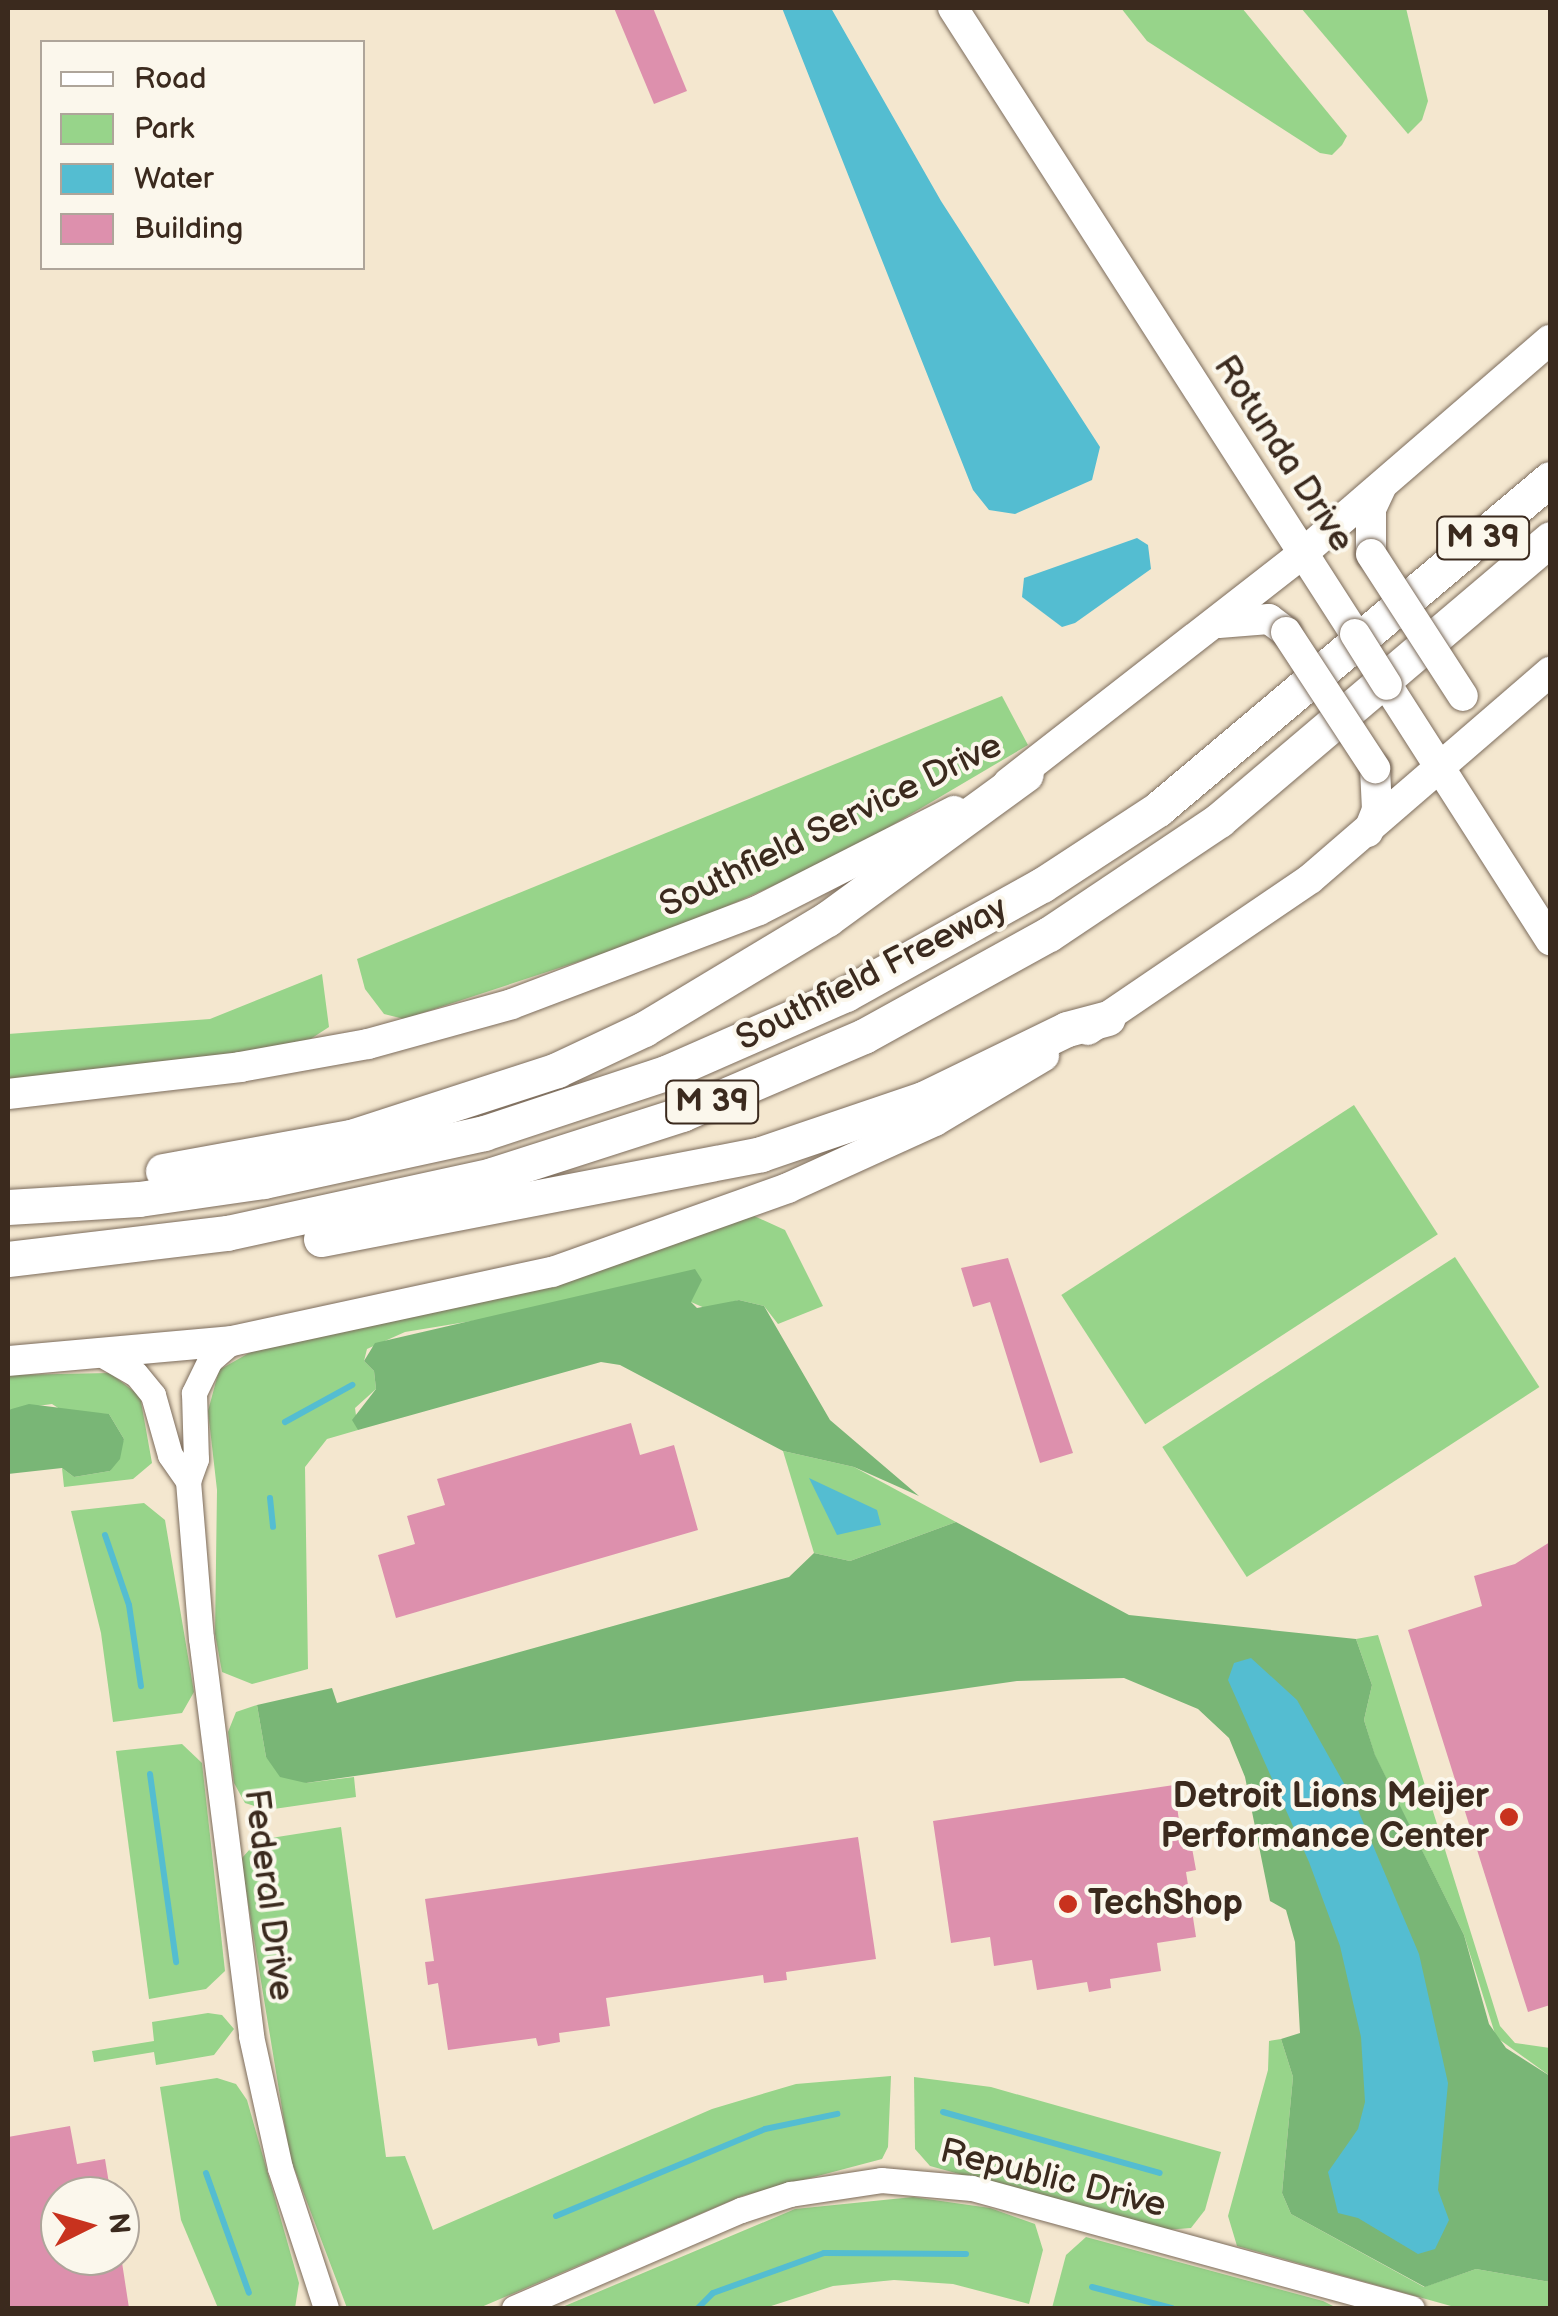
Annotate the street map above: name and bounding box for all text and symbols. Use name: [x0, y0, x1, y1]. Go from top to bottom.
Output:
legend: [40, 40, 365, 270]
text: Road: [134, 61, 207, 97]
text: Park: [134, 111, 194, 147]
text: Water: [134, 161, 214, 197]
text: Building: [134, 211, 243, 247]
street label: Rotunda Drive: [1204, 348, 1362, 560]
road number: M 39: [1436, 511, 1530, 565]
street label: Southfield Service Drive: [653, 725, 1009, 927]
street label: Southfield Freeway: [730, 888, 1014, 1060]
road number: M 39: [664, 1075, 760, 1129]
place label: Detroit Lions Meijer Performance Center: [1161, 1776, 1489, 1858]
street label: Federal Drive: [234, 1787, 302, 2003]
marker: Detroit Lions Meijer Performance Center: [1498, 1806, 1520, 1828]
place label: TechShop: [1088, 1883, 1243, 1925]
marker: TechShop: [1057, 1893, 1079, 1915]
street label: Republic Drive: [936, 2131, 1170, 2227]
north arrow: [40, 2176, 140, 2276]
text: N: [101, 2212, 136, 2235]

